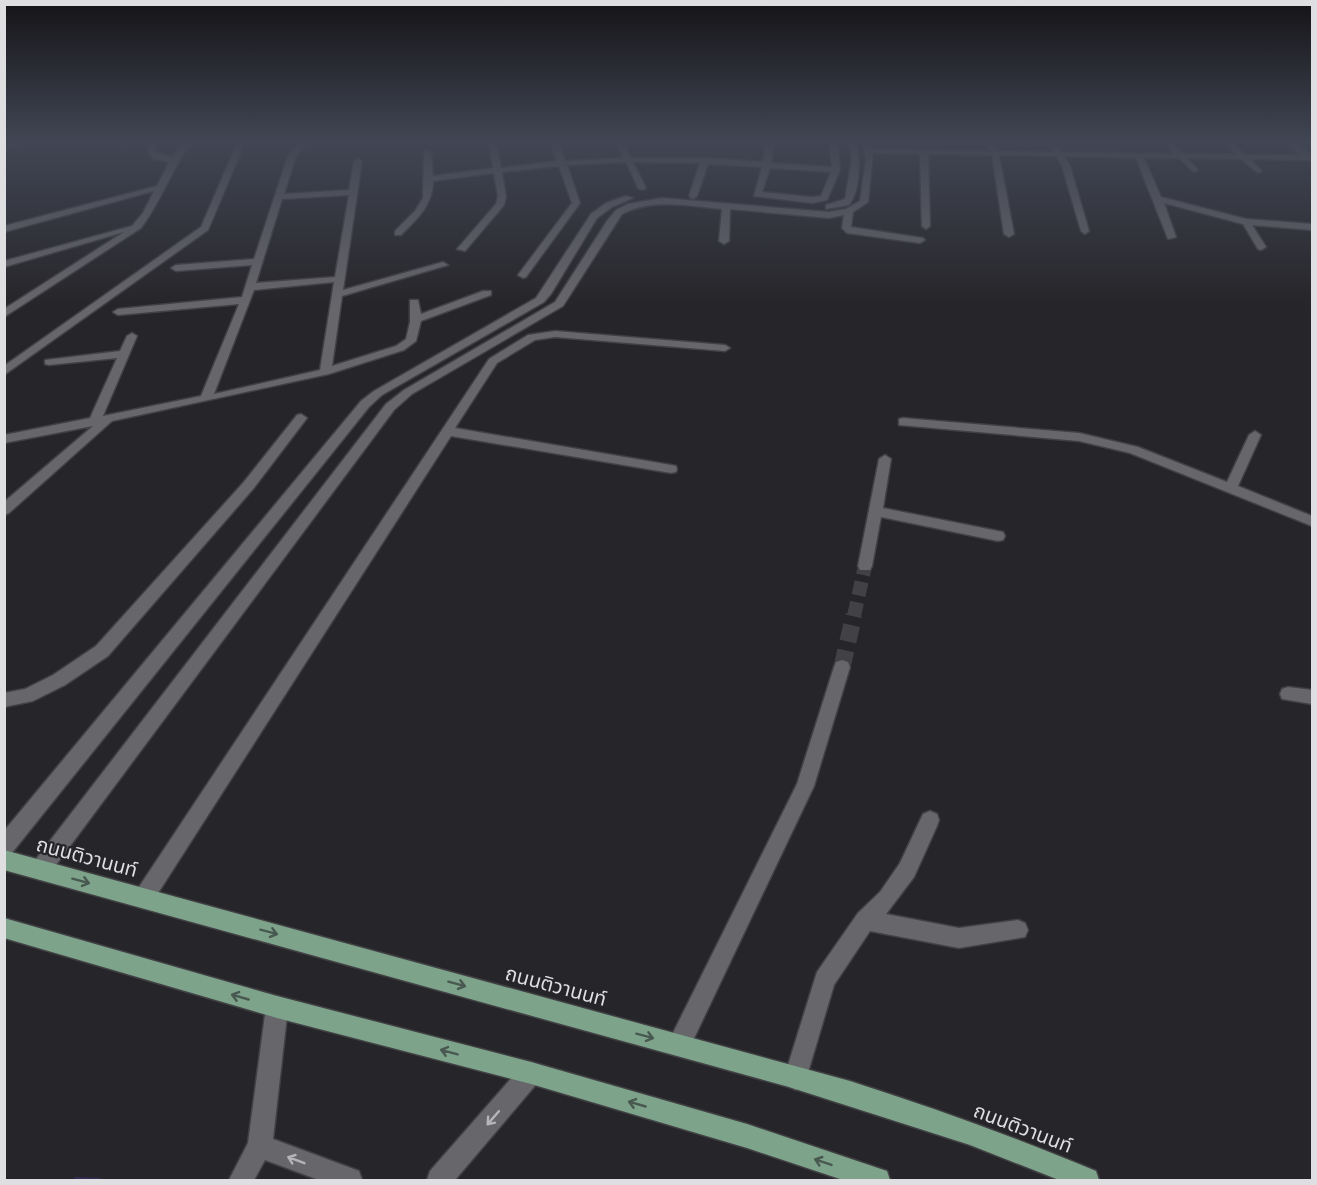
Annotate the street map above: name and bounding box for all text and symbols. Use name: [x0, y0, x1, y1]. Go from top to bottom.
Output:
street label: ถนนติวานนท์: [33, 831, 141, 883]
one-way arrow: [71, 875, 90, 887]
one-way arrow: [260, 927, 279, 938]
street label: ถนนติวานนท์: [502, 960, 610, 1012]
one-way arrow: [447, 979, 466, 990]
one-way arrow: [231, 990, 250, 1002]
one-way arrow: [635, 1031, 654, 1042]
one-way arrow: [440, 1046, 459, 1057]
street label: ถนนติวานนท์: [970, 1097, 1076, 1159]
one-way arrow: [628, 1098, 647, 1109]
one-way arrow: [486, 1110, 500, 1125]
one-way arrow: [287, 1153, 306, 1164]
one-way arrow: [814, 1155, 833, 1166]

